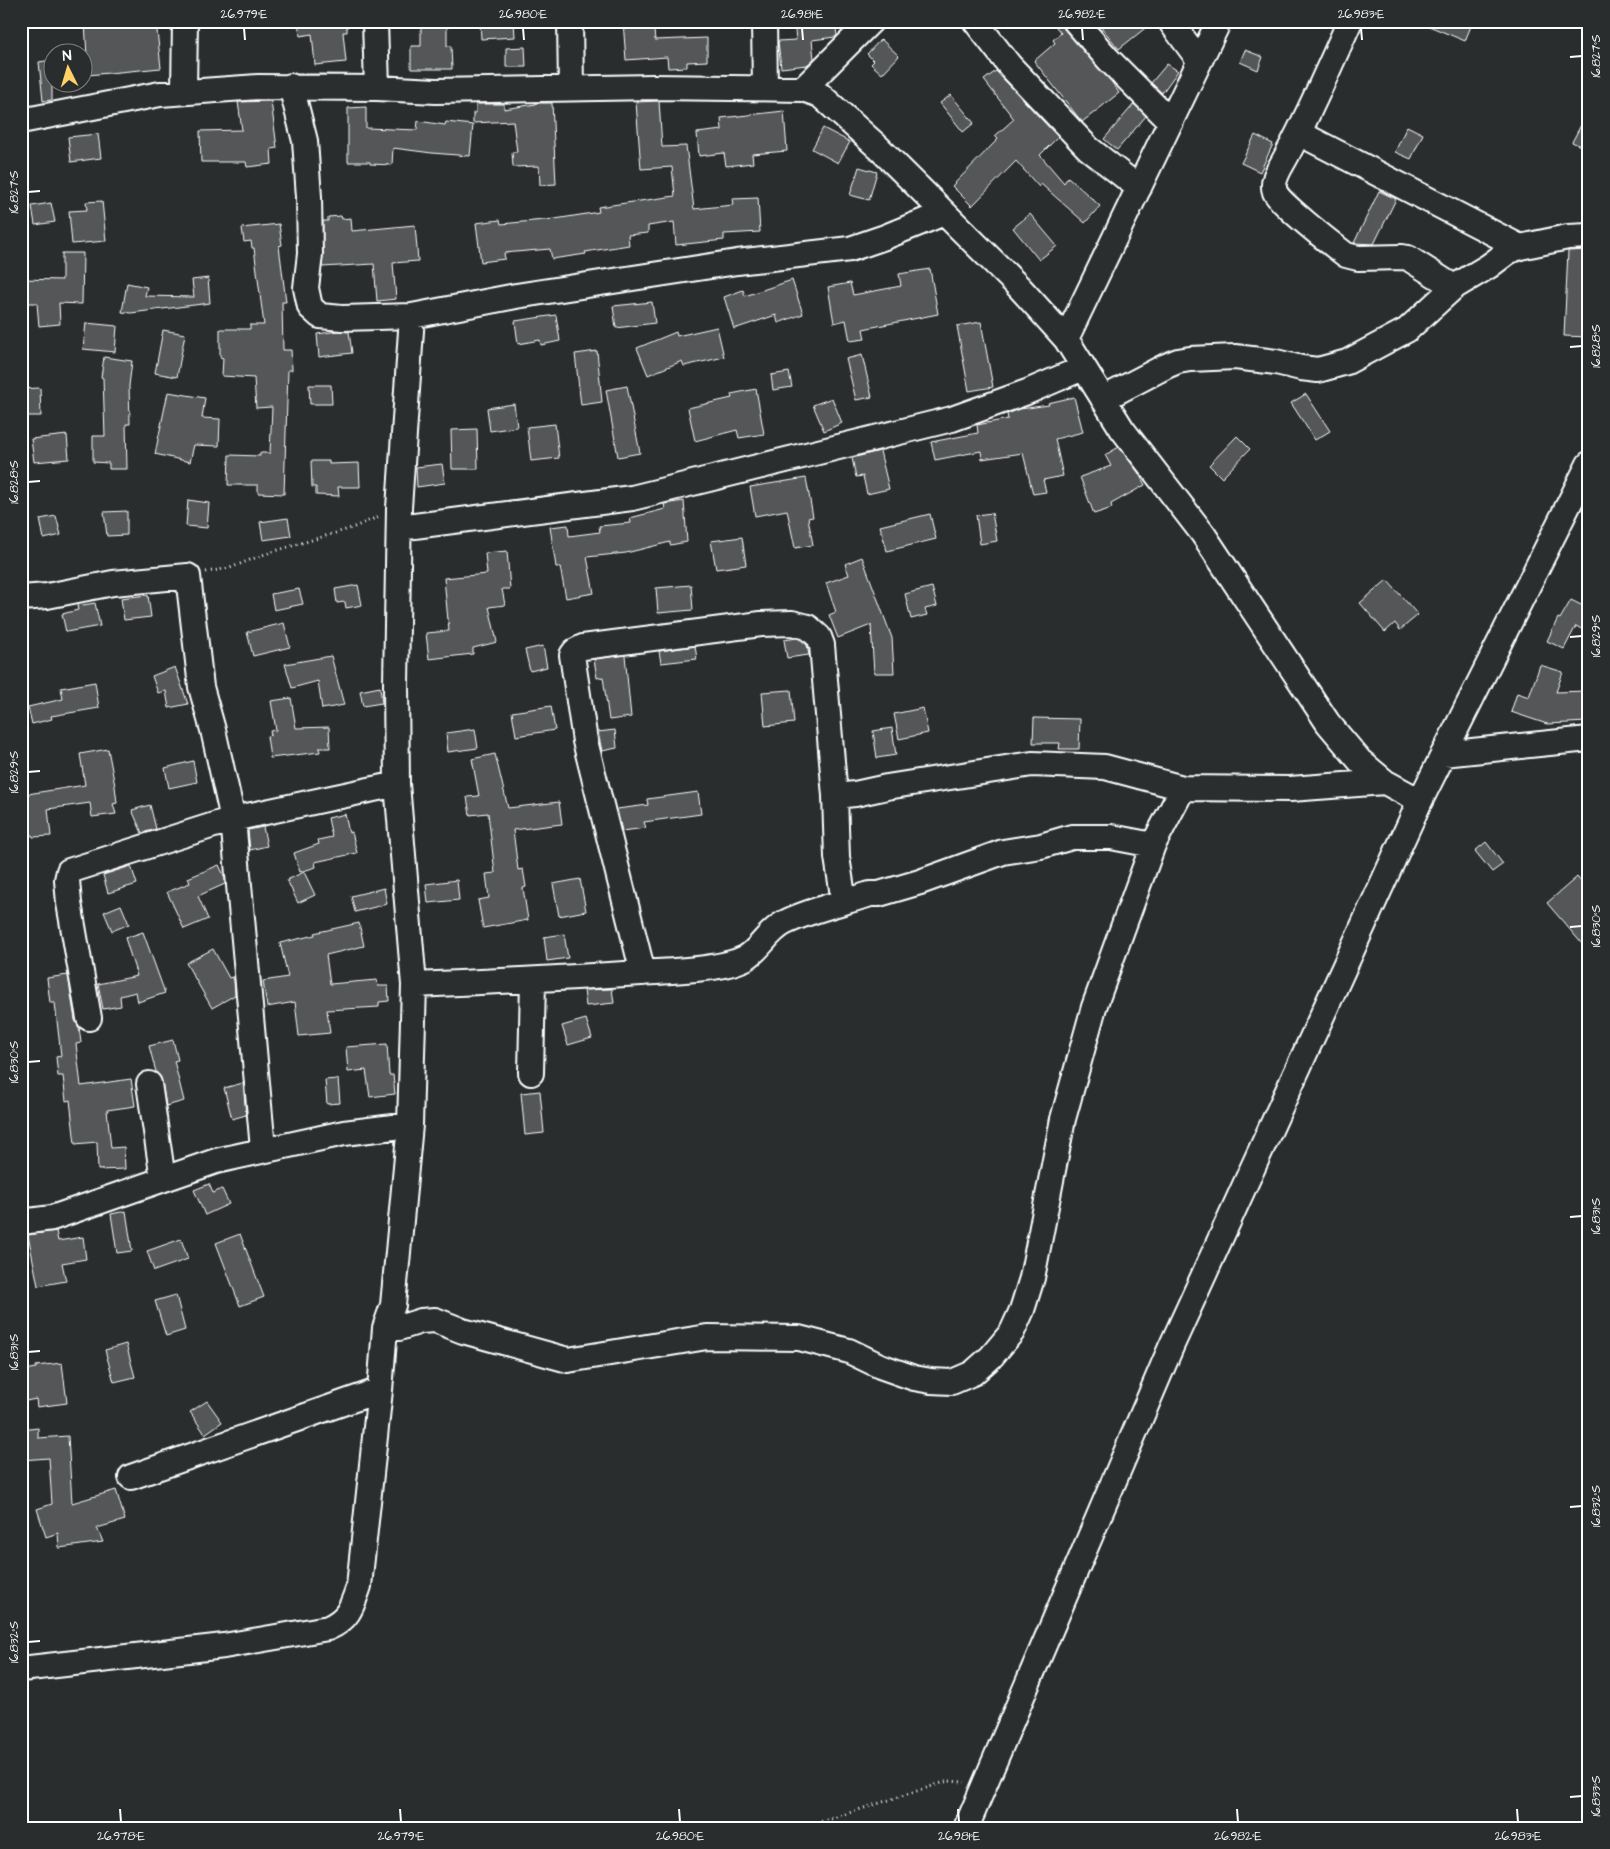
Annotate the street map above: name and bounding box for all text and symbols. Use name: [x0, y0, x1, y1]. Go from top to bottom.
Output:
text: 26.979°E: [221, 6, 267, 23]
text: 26.980°E: [499, 6, 547, 23]
text: 26.981°E: [781, 6, 823, 23]
text: 26.982°E: [1058, 6, 1106, 23]
text: 26.983°E: [1338, 6, 1384, 23]
text: 16.827°S: [1588, 34, 1605, 78]
north arrow: [42, 42, 92, 92]
text: N: [62, 46, 72, 66]
text: 16.827°S: [6, 170, 23, 214]
text: 16.828°S: [1588, 324, 1605, 368]
text: 16.828°S: [6, 460, 23, 504]
text: 16.829°S: [1588, 614, 1605, 657]
text: 16.829°S: [6, 750, 23, 793]
text: 16.830°S: [1588, 904, 1605, 947]
text: 16.830°S: [6, 1040, 23, 1083]
text: 16.831°S: [1588, 1197, 1605, 1234]
text: 16.831°S: [6, 1333, 23, 1370]
text: 16.832°S: [1588, 1485, 1605, 1527]
text: 16.832°S: [6, 1621, 23, 1663]
text: 16.833°S: [1588, 1775, 1605, 1817]
text: 26.978°E: [97, 1828, 145, 1845]
text: 26.979°E: [378, 1828, 424, 1845]
text: 26.980°E: [656, 1828, 704, 1845]
text: 26.981°E: [938, 1828, 980, 1845]
text: 26.982°E: [1214, 1828, 1262, 1845]
text: 26.983°E: [1495, 1828, 1541, 1845]

